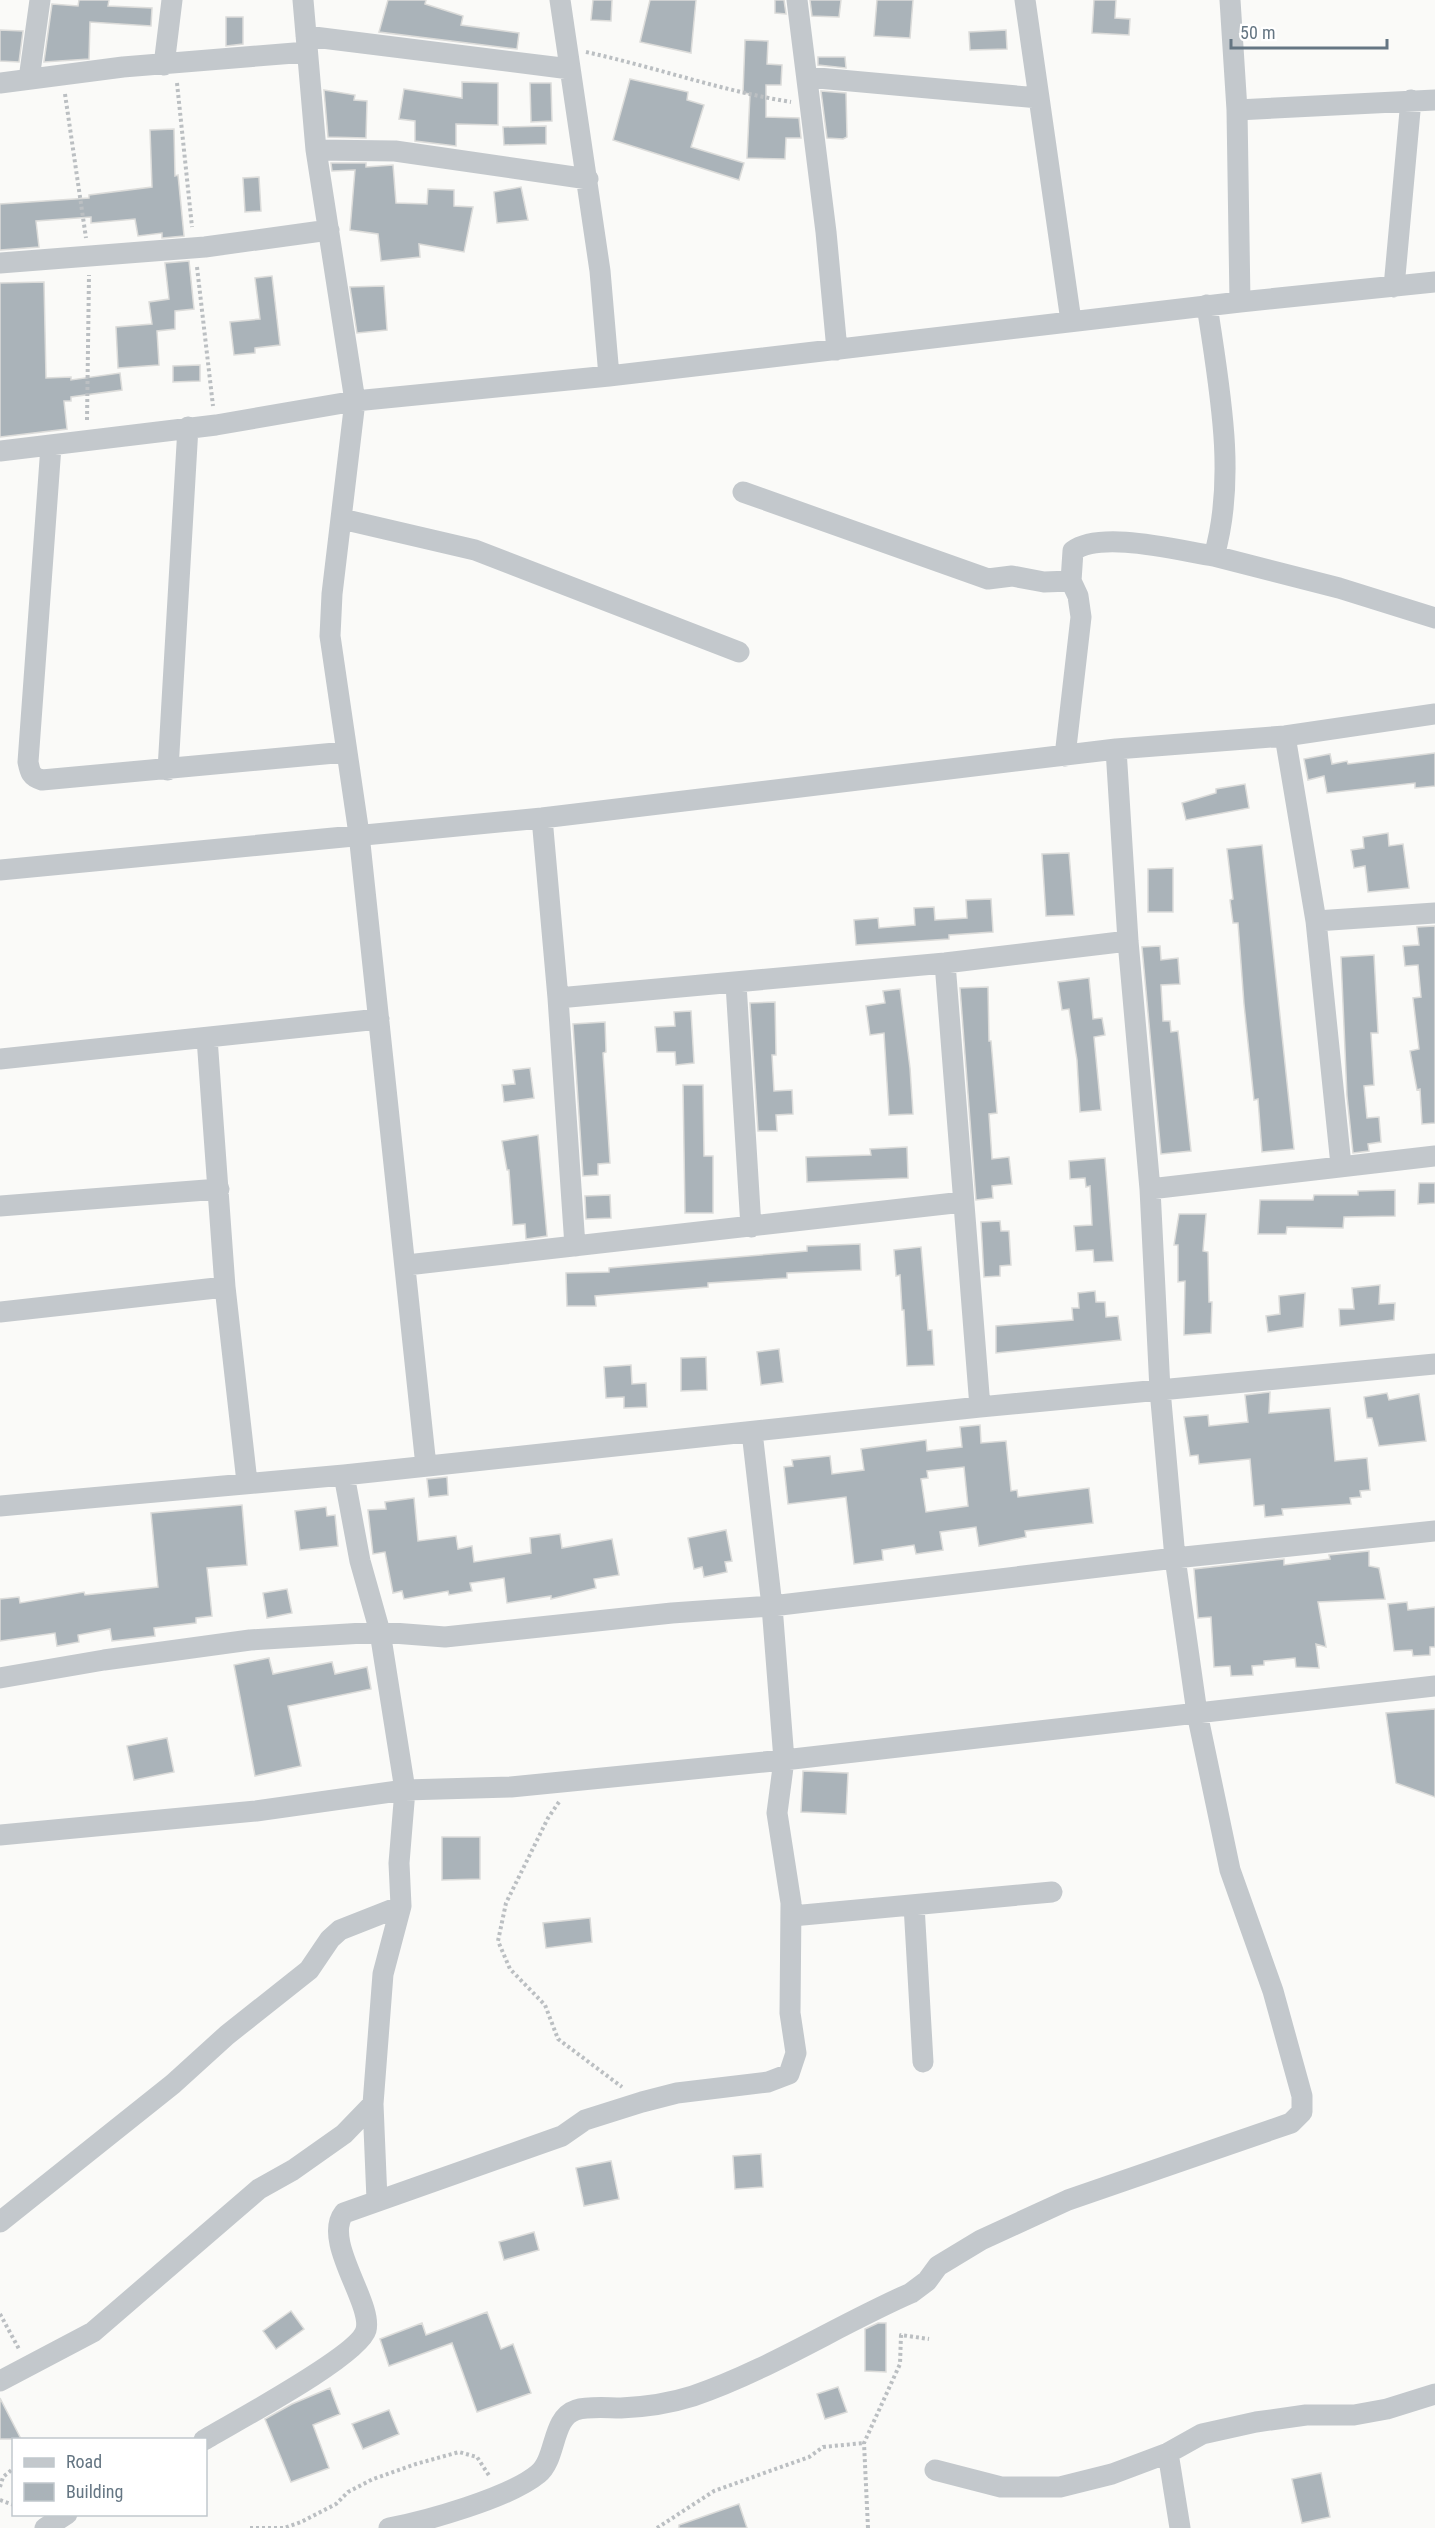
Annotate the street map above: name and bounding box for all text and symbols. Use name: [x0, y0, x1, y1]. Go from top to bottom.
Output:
scale bar: [1231, 12, 1387, 50]
text: 50 m: [1240, 22, 1275, 43]
legend: [12, 2438, 207, 2516]
text: Road: [66, 2451, 102, 2472]
text: Building: [66, 2481, 123, 2502]

